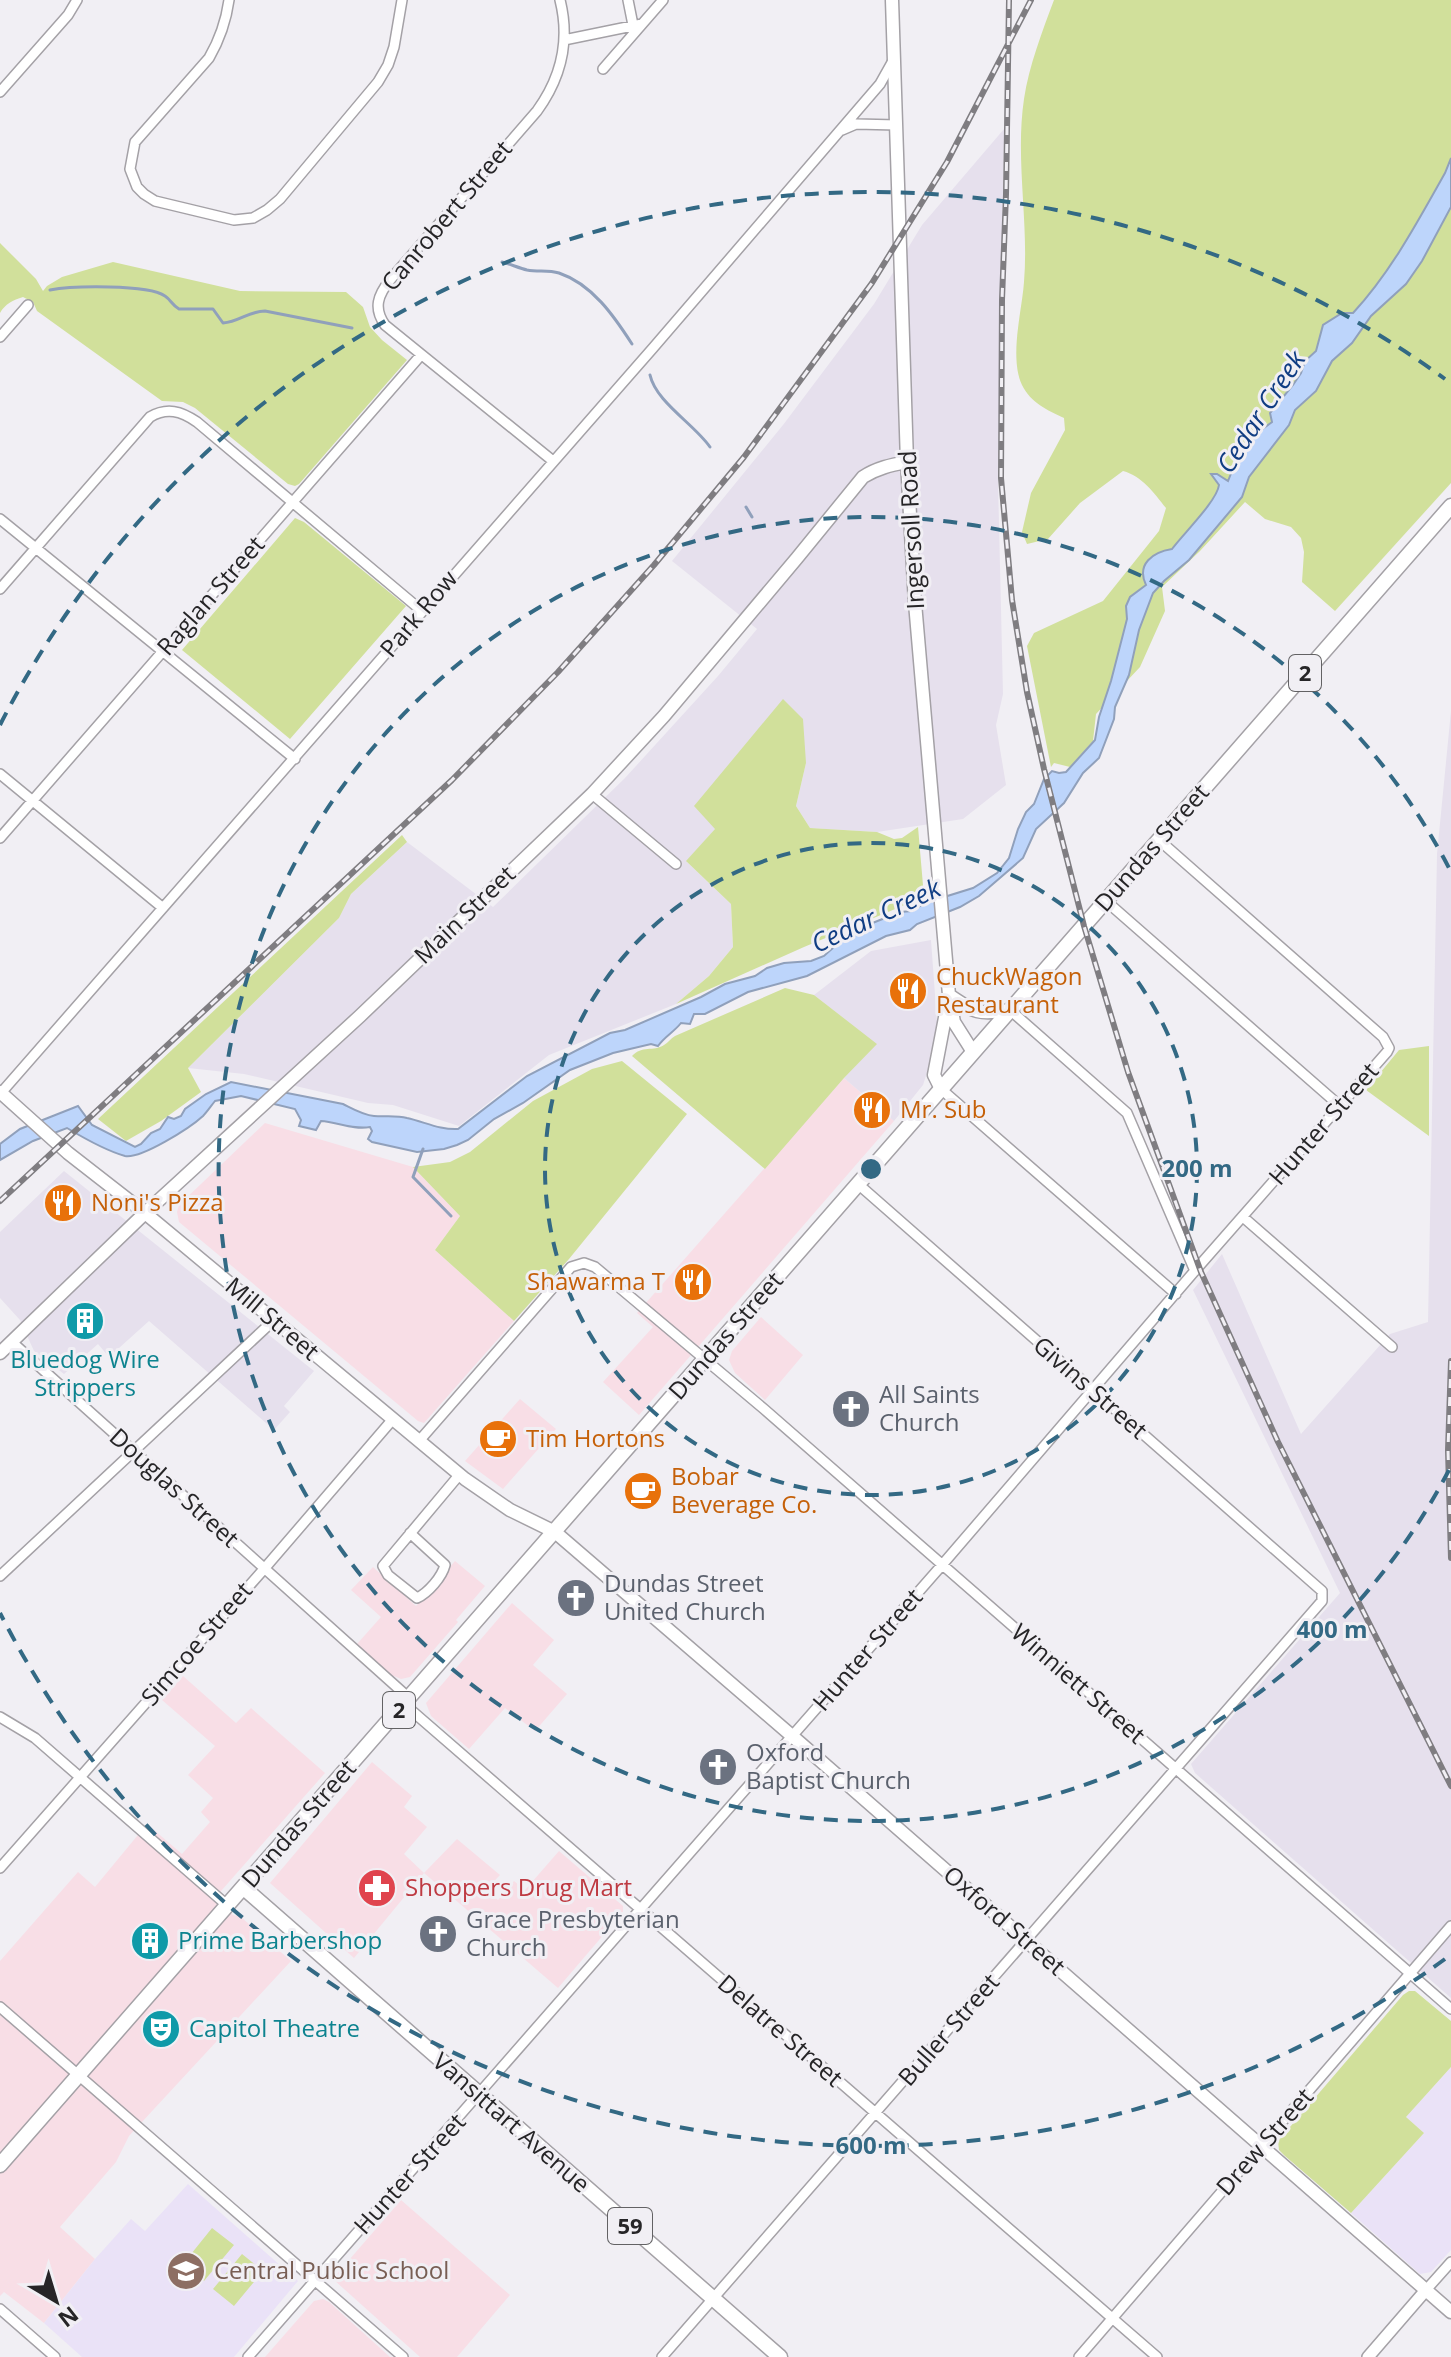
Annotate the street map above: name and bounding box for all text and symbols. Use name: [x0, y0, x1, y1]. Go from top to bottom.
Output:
street label: Canrobert Street: [373, 133, 519, 297]
water label: Cedar Creek: [1207, 342, 1314, 480]
street label: Ingersoll Road: [890, 450, 931, 610]
street label: Raglan Street: [149, 528, 271, 662]
street label: Park Row: [372, 562, 464, 664]
road number: 2: [1289, 655, 1321, 691]
street label: Dundas Street: [1086, 776, 1216, 918]
street label: Main Street: [406, 857, 522, 971]
water label: Cedar Creek: [805, 869, 947, 961]
place label: ChuckWagon Restaurant: [936, 959, 1082, 1020]
restaurant icon: ChuckWagon Restaurant: [887, 970, 929, 1012]
street label: Hunter Street: [1260, 1055, 1385, 1191]
restaurant icon: Mr. Sub: [851, 1089, 893, 1131]
place label: Mr. Sub: [900, 1092, 987, 1125]
text: 200 m: [1162, 1151, 1232, 1184]
centre of rings: [857, 1155, 885, 1183]
restaurant icon: Noni's Pizza: [42, 1182, 84, 1224]
place label: Noni's Pizza: [91, 1185, 224, 1218]
restaurant icon: Shawarma T: [672, 1261, 714, 1303]
place label: Shawarma T: [527, 1264, 665, 1297]
street label: Dundas Street: [660, 1264, 790, 1406]
street label: Mill Street: [219, 1269, 327, 1367]
building icon: Bluedog Wire Strippers: [64, 1300, 106, 1342]
street label: Givins Street: [1027, 1328, 1155, 1446]
place label: Bluedog Wire Strippers: [10, 1342, 160, 1403]
place label: All Saints Church: [879, 1377, 980, 1438]
church icon: All Saints Church: [830, 1388, 872, 1430]
cafe icon: Tim Hortons: [477, 1418, 519, 1460]
street label: Douglas Street: [103, 1420, 247, 1554]
place label: Tim Hortons: [526, 1421, 665, 1454]
place label: Bobar Beverage Co.: [671, 1459, 817, 1520]
cafe icon: Bobar Beverage Co.: [622, 1470, 664, 1512]
place label: Dundas Street United Church: [604, 1566, 766, 1627]
street label: Simcoe Street: [133, 1574, 259, 1712]
church icon: Dundas Street United Church: [555, 1577, 597, 1619]
street label: Hunter Street: [804, 1581, 929, 1717]
text: 400 m: [1297, 1612, 1367, 1645]
street label: Winniett Street: [1005, 1615, 1153, 1750]
road number: 2: [383, 1692, 415, 1728]
place label: Oxford Baptist Church: [746, 1735, 911, 1796]
church icon: Oxford Baptist Church: [697, 1746, 739, 1788]
street label: Dundas Street: [233, 1752, 363, 1894]
street label: Oxford Street: [937, 1858, 1073, 1982]
pharmacy icon: Shoppers Drug Mart: [356, 1867, 398, 1909]
place label: Shoppers Drug Mart: [405, 1870, 632, 1903]
place label: Grace Presbyterian Church: [466, 1902, 680, 1963]
church icon: Grace Presbyterian Church: [417, 1913, 459, 1955]
building icon: Prime Barbershop: [129, 1920, 171, 1962]
place label: Prime Barbershop: [178, 1923, 382, 1956]
street label: Delatre Street: [712, 1966, 850, 2093]
street label: Buller Street: [890, 1966, 1006, 2092]
theatre icon: Capitol Theatre: [140, 2008, 182, 2050]
place label: Capitol Theatre: [189, 2011, 360, 2044]
street label: Vansittart Avenue: [426, 2044, 598, 2199]
street label: Drew Street: [1208, 2080, 1320, 2202]
street label: Hunter Street: [346, 2105, 472, 2241]
text: 600 m: [836, 2128, 906, 2161]
road number: 59: [608, 2208, 652, 2244]
school or university icon: Central Public School: [165, 2250, 207, 2292]
place label: Central Public School: [214, 2253, 449, 2286]
north arrow: [16, 2261, 96, 2341]
text: N: [53, 2300, 85, 2335]

